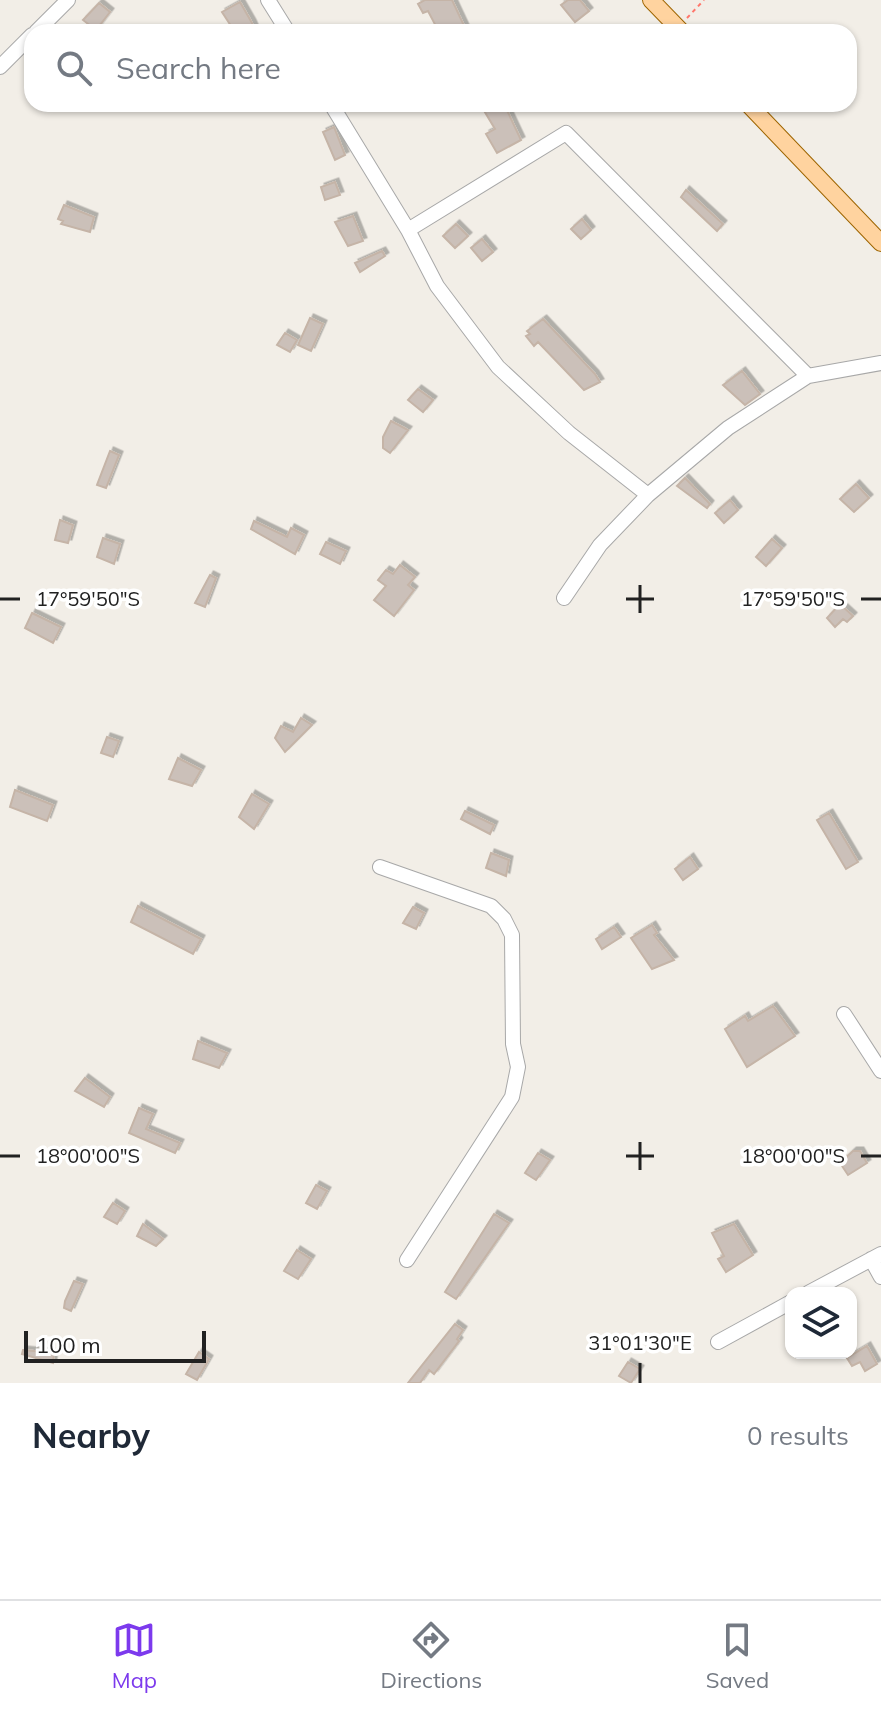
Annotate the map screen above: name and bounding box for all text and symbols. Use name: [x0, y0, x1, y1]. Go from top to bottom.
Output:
search box: [24, 24, 857, 112]
icon: search: [52, 46, 96, 90]
text: Search here: [116, 49, 281, 87]
text: 17°59'50"S: [36, 586, 140, 611]
text: 17°59'50"S: [741, 586, 845, 611]
text: 18°00'00"S: [36, 1143, 140, 1168]
text: 18°00'00"S: [741, 1143, 845, 1168]
map controls: [785, 1287, 857, 1359]
button: layers: [785, 1287, 857, 1359]
scale bar: [24, 1327, 206, 1363]
text: 31°01'30"E: [588, 1330, 692, 1355]
text: 100 m: [36, 1331, 101, 1359]
text: Nearby: [32, 1414, 150, 1457]
text: 0 results: [747, 1419, 849, 1452]
tab: Map: [112, 1618, 157, 1694]
tab: Directions: [381, 1618, 482, 1694]
tab: Saved: [706, 1618, 769, 1694]

